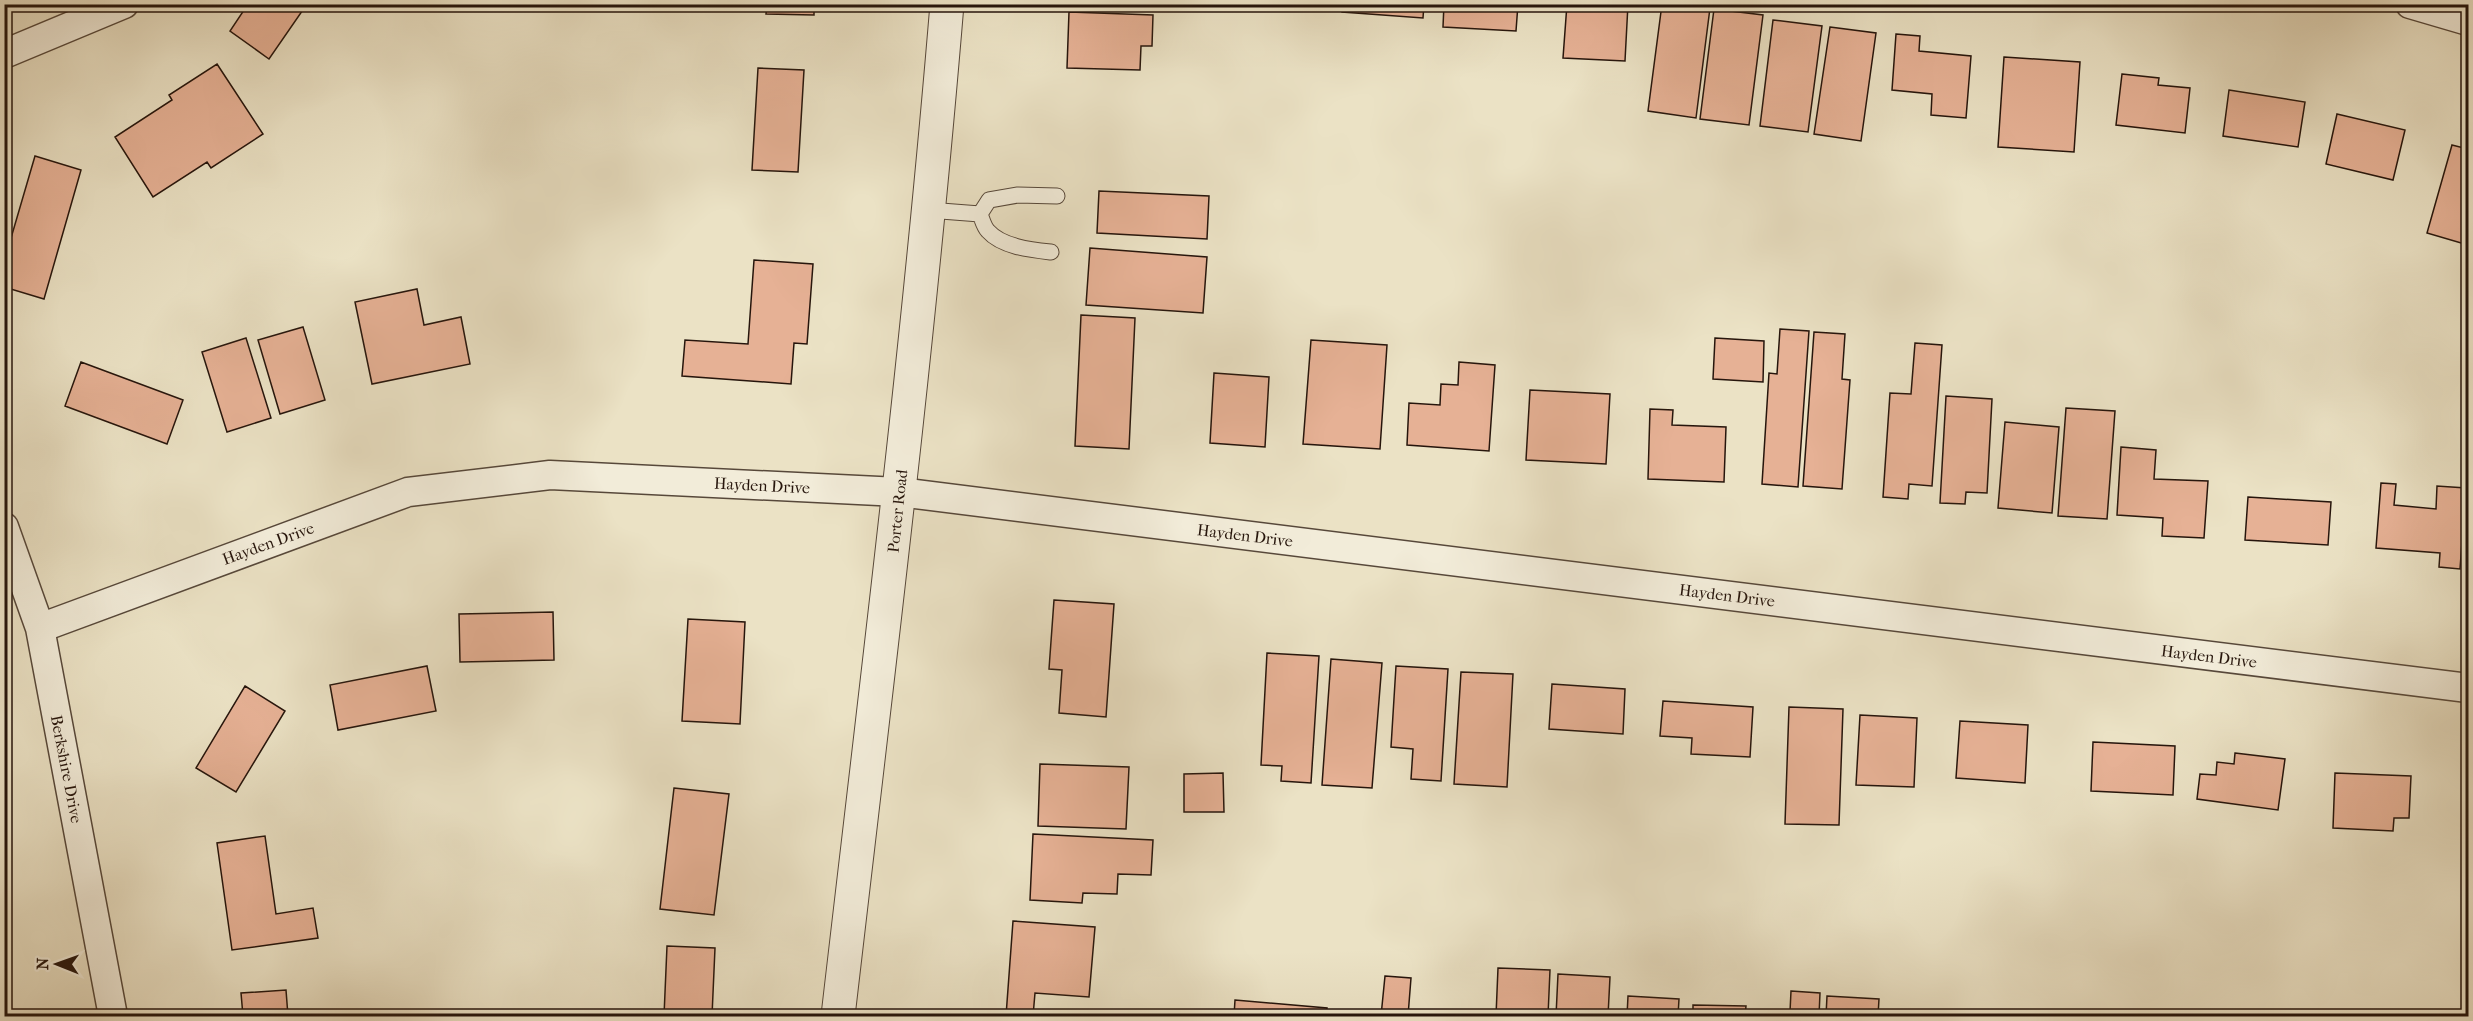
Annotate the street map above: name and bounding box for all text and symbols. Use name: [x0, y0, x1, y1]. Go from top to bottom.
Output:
street label: Porter Road: [884, 468, 911, 554]
street label: Hayden Drive: [713, 473, 811, 498]
street label: Hayden Drive: [220, 518, 317, 569]
street label: Hayden Drive: [1196, 520, 1294, 551]
street label: Hayden Drive: [1678, 580, 1776, 611]
street label: Hayden Drive: [2160, 641, 2258, 672]
street label: Berkshire Drive: [47, 713, 86, 825]
north arrow: [27, 934, 87, 994]
text: N: [33, 957, 52, 970]

